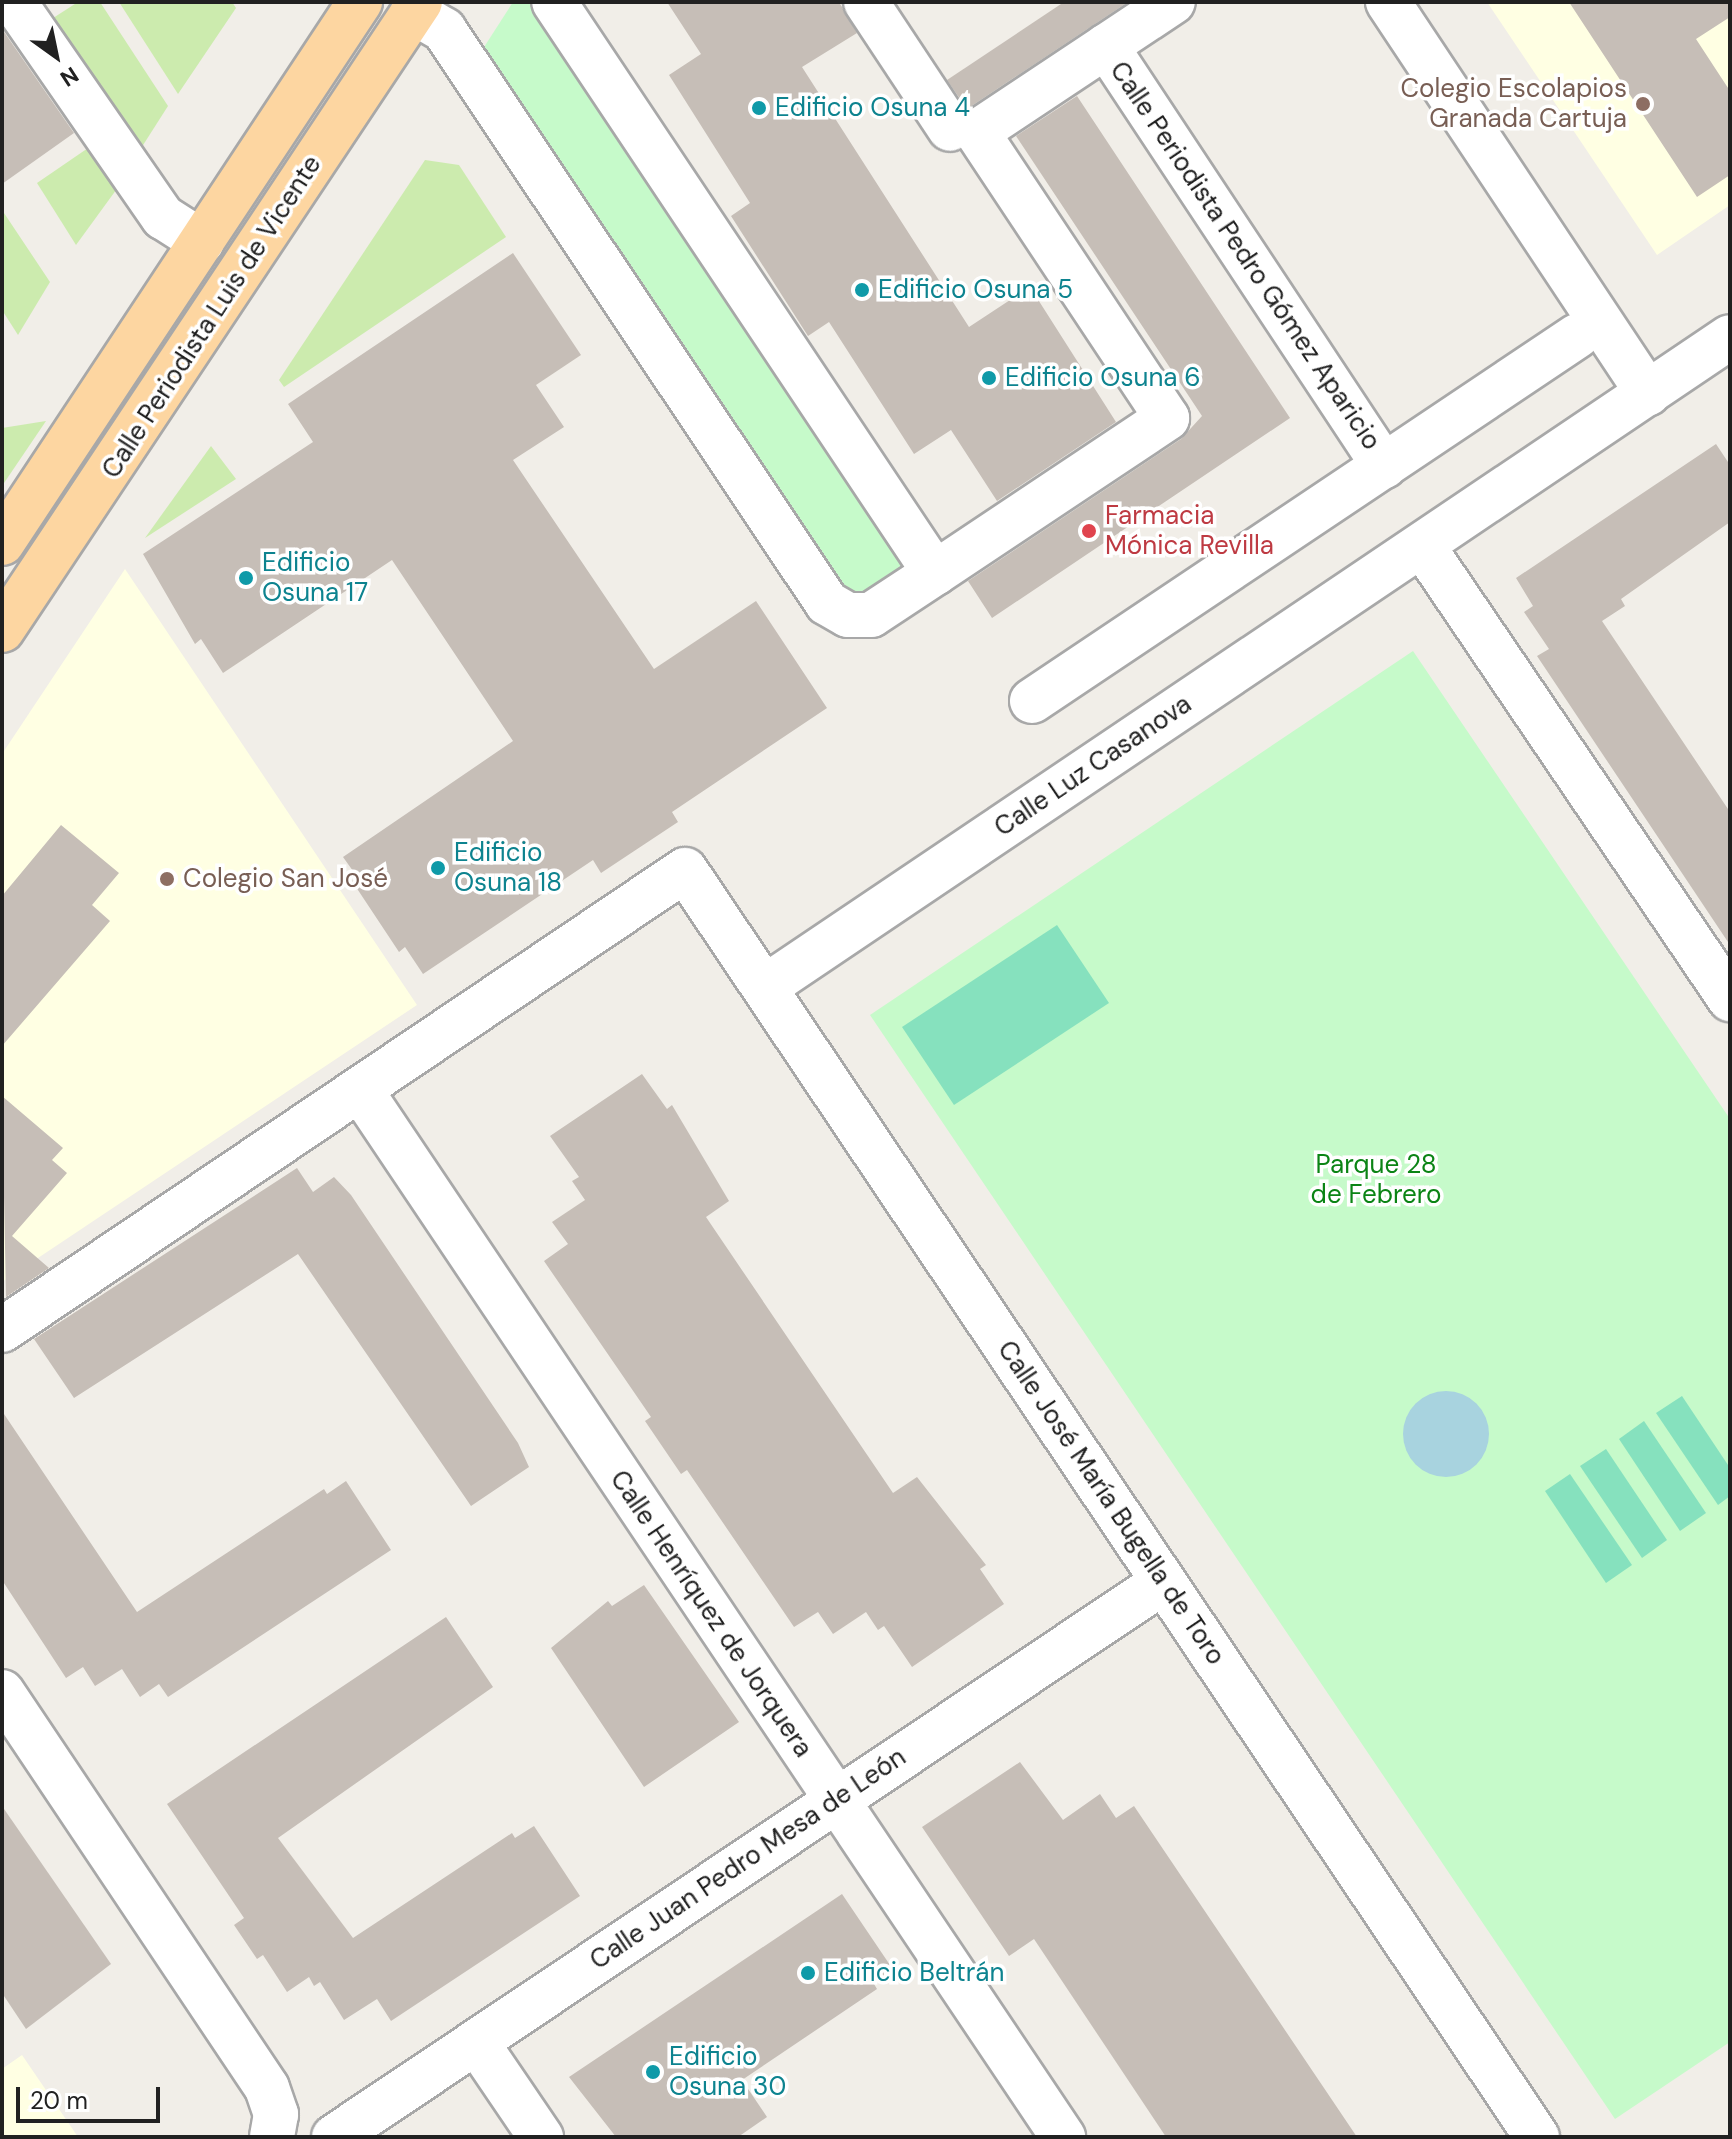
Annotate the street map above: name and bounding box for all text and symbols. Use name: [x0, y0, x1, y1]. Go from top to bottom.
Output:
north arrow: [16, 16, 96, 96]
street label: Calle Periodista Pedro Gómez Aparicio: [1103, 56, 1387, 456]
text: N: [55, 60, 84, 93]
place label: Colegio Escolapios Granada Cartuja: [1400, 73, 1627, 134]
place label: Edificio Osuna 4: [775, 92, 970, 124]
marker: Colegio Escolapios Granada Cartuja: [1634, 95, 1652, 113]
marker: Edificio Osuna 4: [750, 99, 768, 117]
street label: Calle Periodista Luis de Vicente: [96, 150, 328, 484]
place label: Edificio Osuna 5: [878, 274, 1073, 306]
marker: Edificio Osuna 5: [853, 281, 871, 299]
place label: Edificio Osuna 6: [1005, 362, 1201, 394]
marker: Edificio Osuna 6: [980, 369, 998, 387]
place label: Farmacia Mónica Revilla: [1105, 500, 1274, 562]
marker: Farmacia Mónica Revilla: [1080, 522, 1098, 540]
place label: Edificio Osuna 17: [262, 547, 368, 608]
marker: Edificio Osuna 17: [237, 569, 255, 587]
street label: Calle Luz Casanova: [989, 689, 1197, 843]
place label: Edificio Osuna 18: [454, 837, 562, 898]
marker: Edificio Osuna 18: [429, 859, 447, 877]
place label: Colegio San José: [183, 863, 388, 895]
marker: Colegio San José: [158, 870, 176, 888]
park label: Parque 28 de Febrero: [1311, 1149, 1441, 1210]
street label: Calle José María Bugella de Toro: [991, 1335, 1231, 1671]
street label: Calle Henríquez de Jorquera: [603, 1465, 819, 1763]
street label: Calle Juan Pedro Mesa de León: [584, 1742, 912, 1976]
place label: Edificio Beltrán: [824, 1957, 1004, 1989]
marker: Edificio Beltrán: [799, 1964, 817, 1982]
place label: Edificio Osuna 30: [669, 2041, 786, 2102]
marker: Edificio Osuna 30: [644, 2063, 662, 2081]
scale bar: [20, 2071, 164, 2121]
text: 20 m: [30, 2085, 88, 2116]

